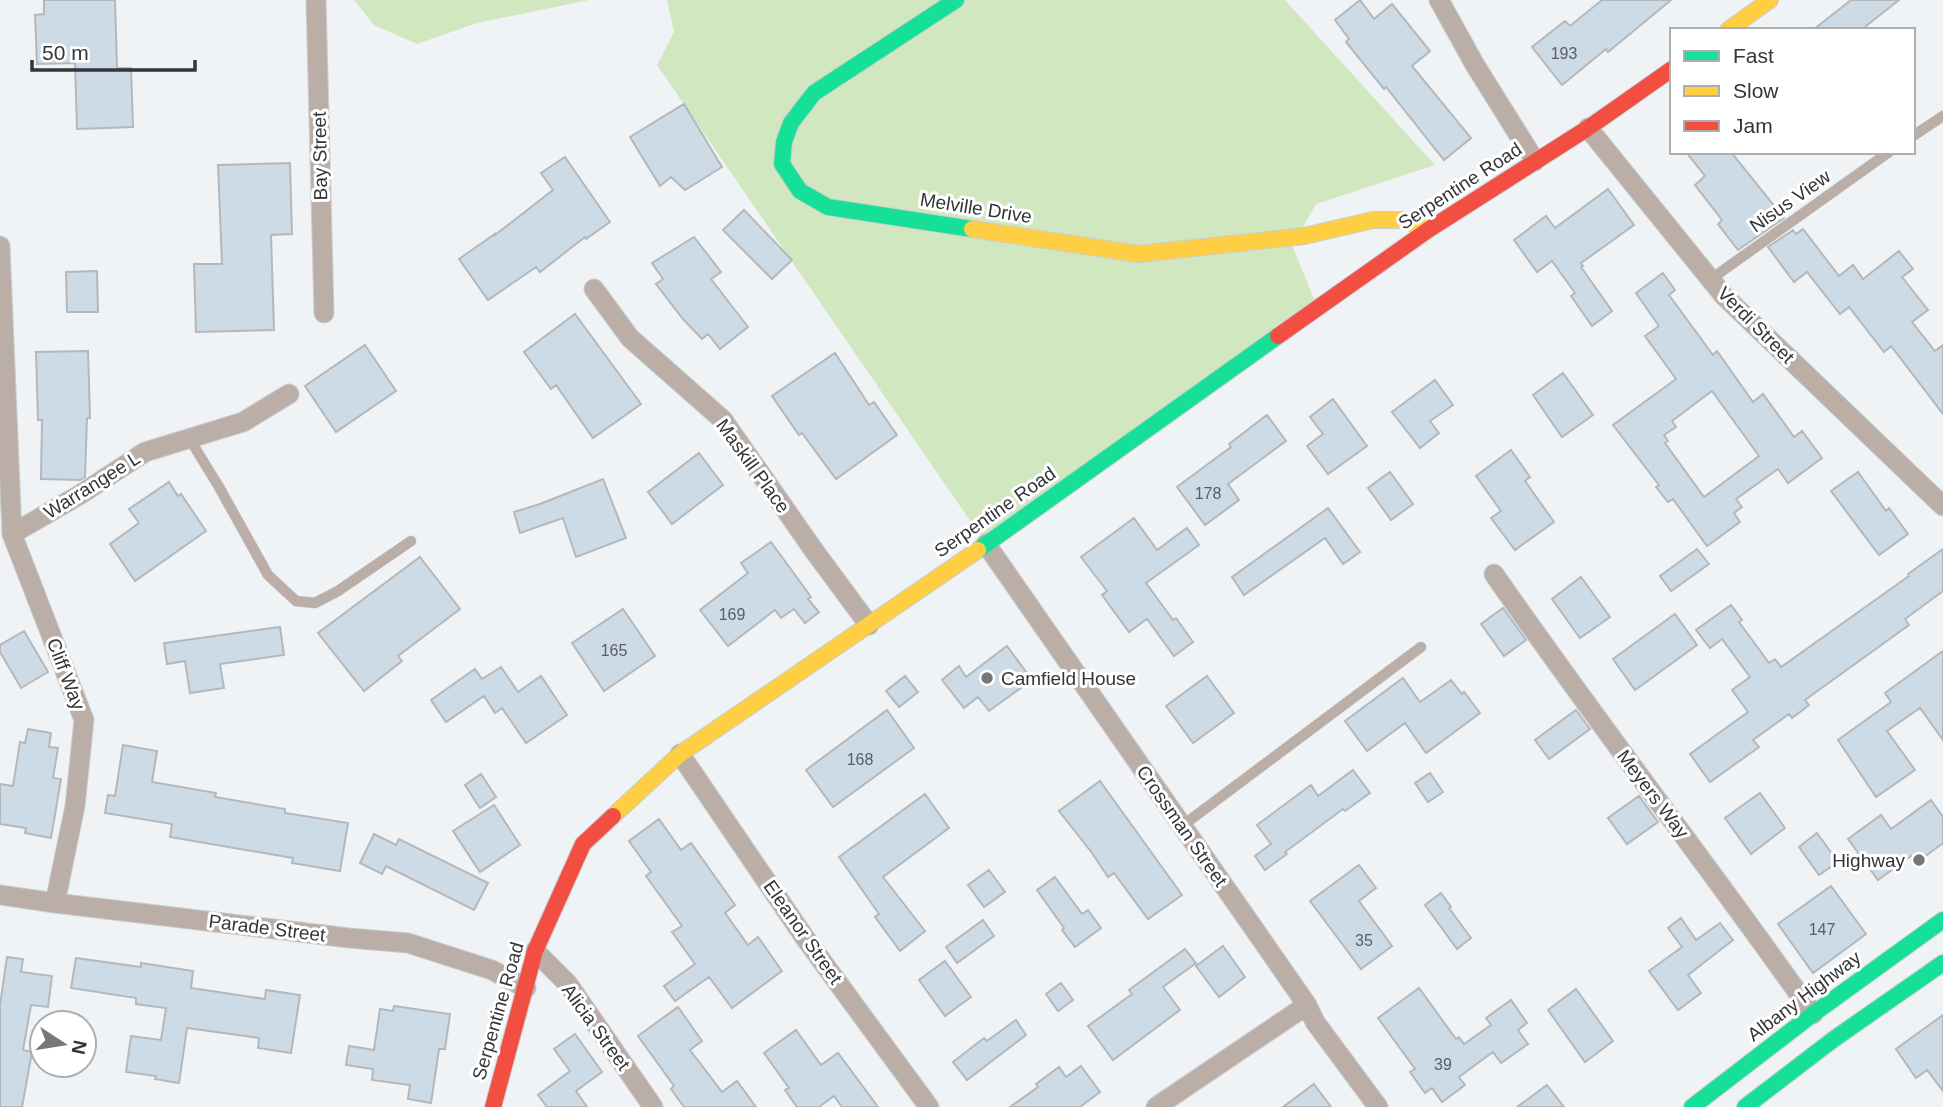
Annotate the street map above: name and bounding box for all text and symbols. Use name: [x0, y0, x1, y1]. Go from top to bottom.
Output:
scale bar: [32, 28, 194, 72]
legend: [1670, 28, 1915, 154]
text: 50 m: [42, 41, 89, 64]
text: Fast: [1733, 44, 1774, 67]
house number: 193: [1551, 45, 1577, 62]
text: Slow: [1733, 79, 1779, 102]
street label: Bay Street: [309, 111, 331, 201]
text: Jam: [1733, 114, 1773, 137]
street label: Serpentine Road: [1394, 138, 1526, 234]
street label: Nisus View: [1746, 165, 1835, 236]
street label: Melville Drive: [919, 189, 1033, 227]
street label: Verdi Street: [1713, 282, 1799, 368]
street label: Maskill Place: [712, 415, 794, 517]
street label: Warrangee L: [40, 447, 144, 523]
street label: Serpentine Road: [931, 463, 1059, 561]
house number: 178: [1195, 485, 1221, 502]
house number: 169: [719, 606, 745, 623]
street label: Cliff Way: [43, 635, 89, 713]
house number: 165: [601, 642, 627, 659]
place label: Camfield House: [1001, 668, 1136, 689]
marker: Camfield House: [979, 670, 995, 686]
street label: Meyers Way: [1613, 746, 1693, 843]
house number: 168: [847, 751, 873, 768]
street label: Crossman Street: [1133, 762, 1232, 891]
place label: Highway: [1832, 850, 1905, 871]
marker: Highway: [1911, 852, 1927, 868]
street label: Eleanor Street: [760, 876, 847, 988]
street label: Parade Street: [208, 910, 327, 946]
house number: 147: [1809, 921, 1835, 938]
house number: 35: [1355, 932, 1373, 949]
street label: Serpentine Road: [468, 940, 528, 1082]
street label: Albany Highway: [1743, 946, 1865, 1045]
street label: Alicia Street: [558, 980, 635, 1075]
north arrow: [28, 1009, 98, 1079]
text: N: [67, 1039, 91, 1056]
house number: 39: [1434, 1056, 1452, 1073]

